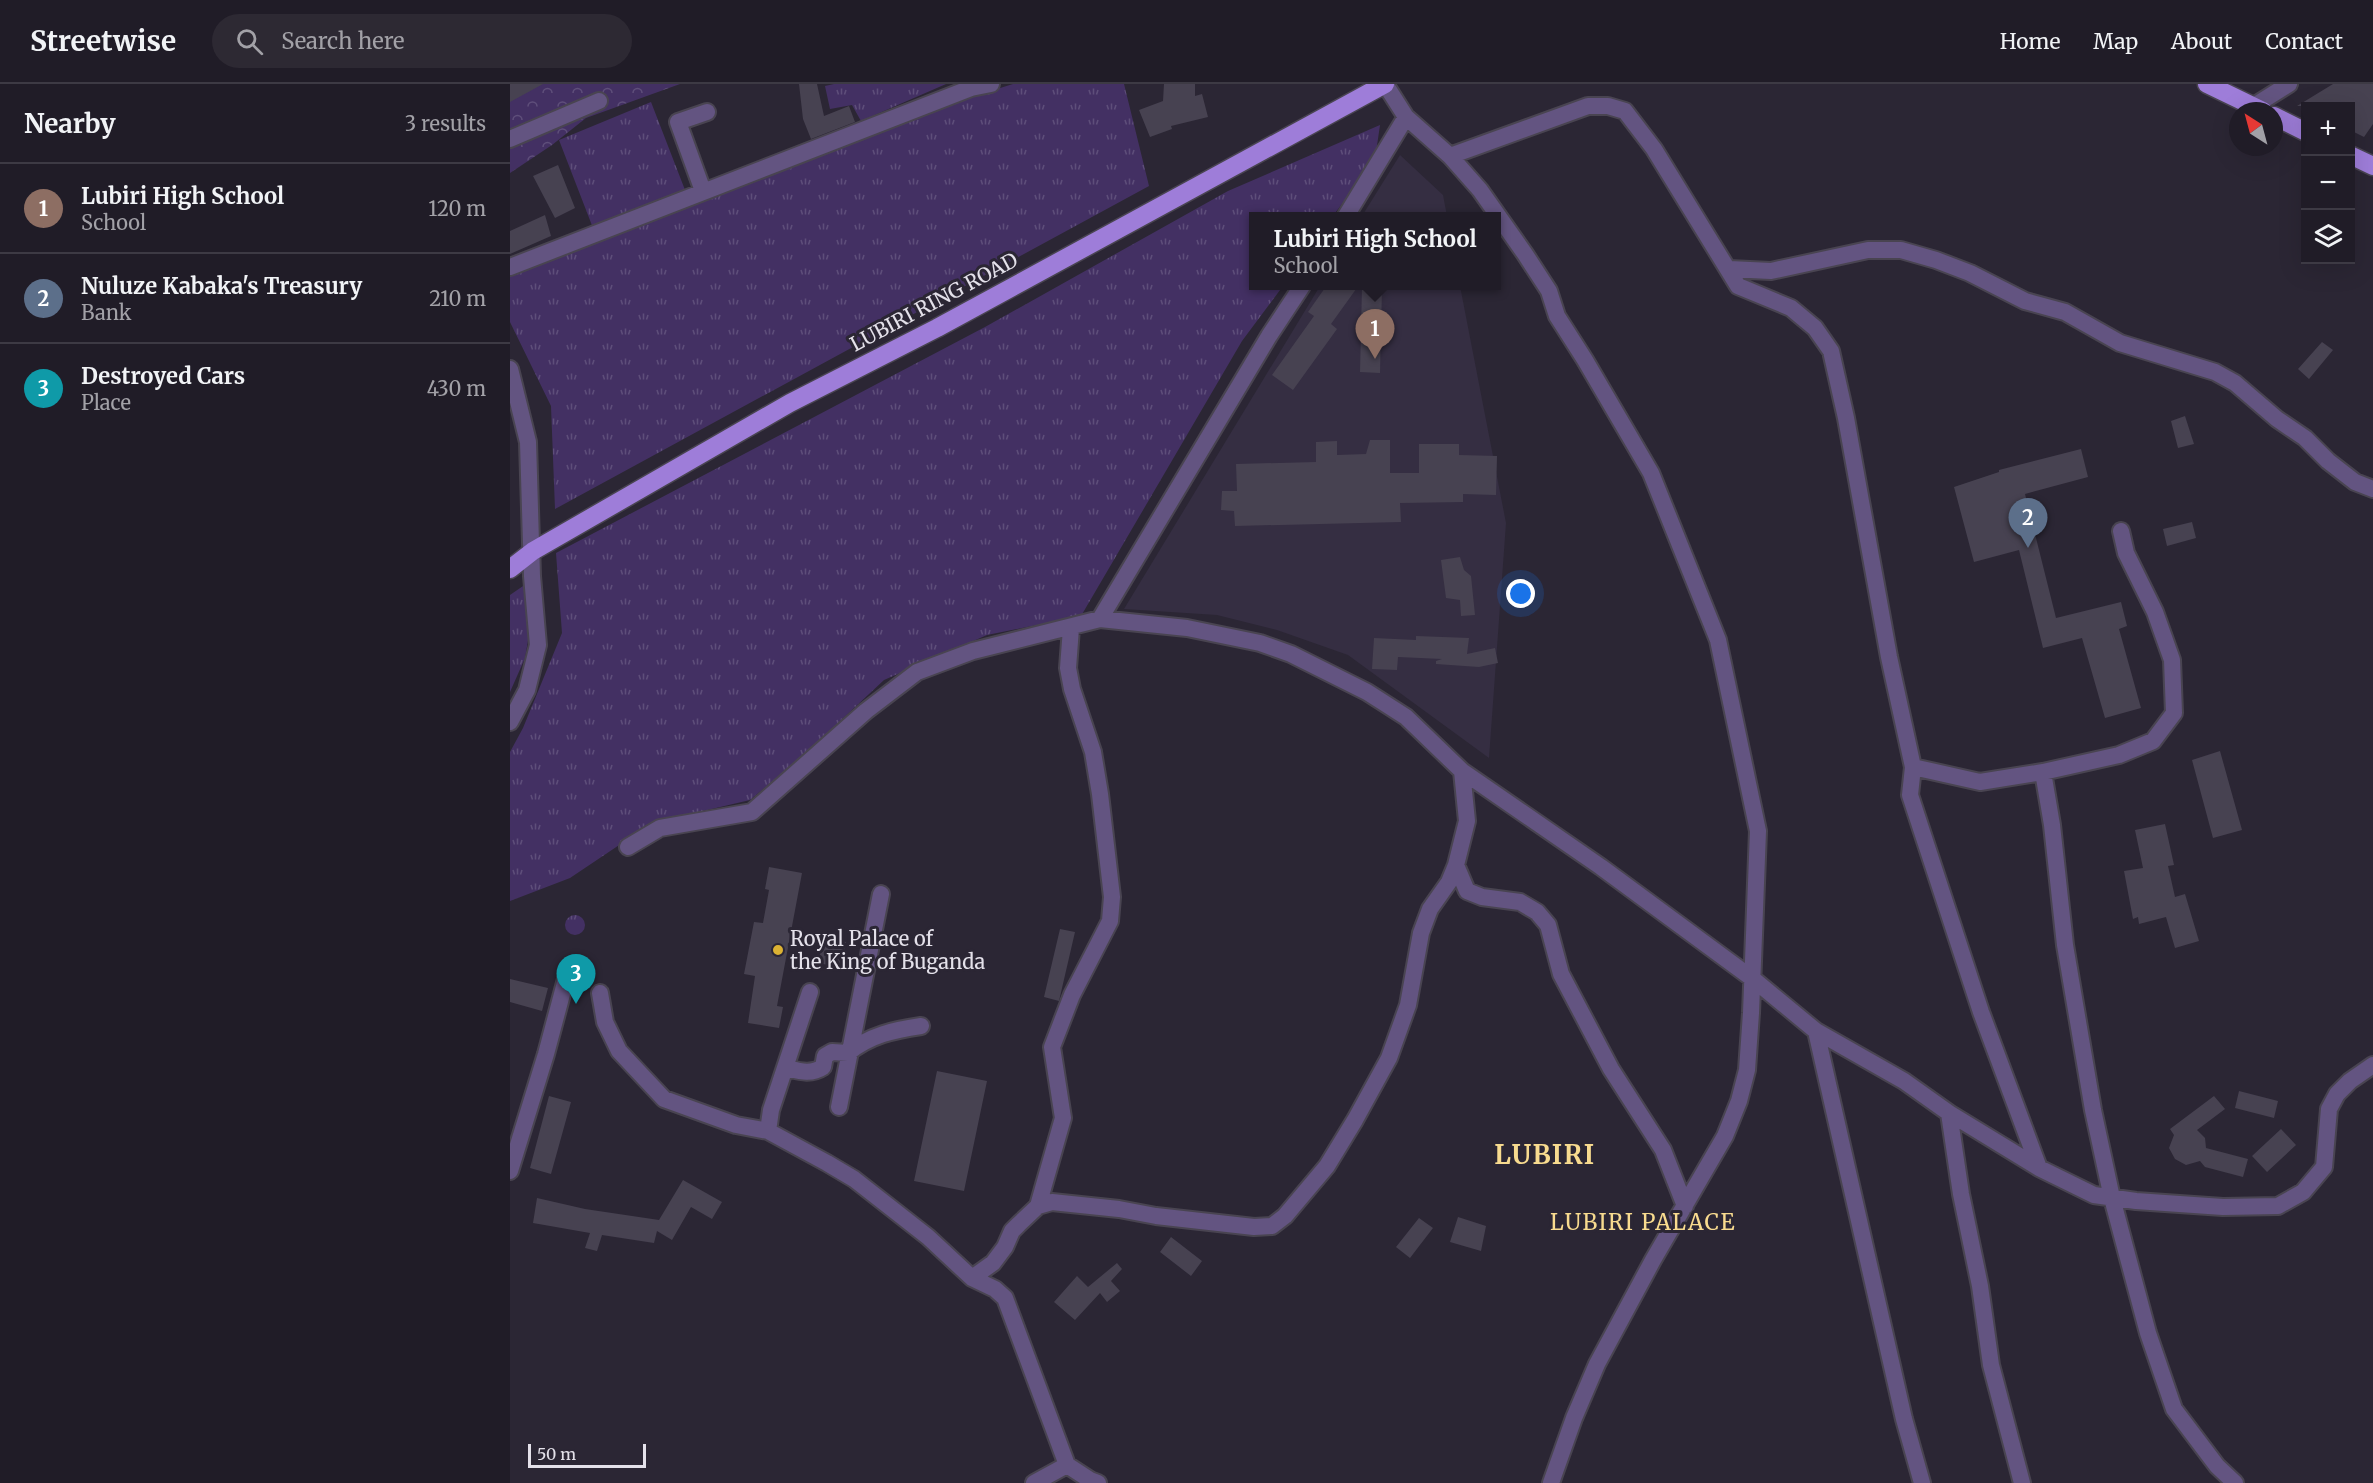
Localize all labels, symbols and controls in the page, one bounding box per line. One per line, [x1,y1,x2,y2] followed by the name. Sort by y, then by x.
[212,14,632,68] search box
[30,23,176,59] text: Streetwise
[233,25,266,58] icon: search
[281,27,405,55] text: Search here
[2000,28,2060,55] text: Home
[2093,28,2138,55] text: Map
[2171,28,2232,55] text: About
[2265,28,2343,55] text: Contact
[2229,102,2283,156] north arrow
[2301,102,2355,264] map controls
[2301,102,2355,156] button: +
[24,107,116,140] text: Nearby
[405,111,486,136] text: 3 results
[2301,156,2355,210] button: −
[81,182,284,210] text: Lubiri High School
[39,196,48,221] text: 1
[428,196,486,221] text: 120 m
[81,210,146,235] text: School
[2301,210,2355,264] button: layers
[1249,212,1501,290] popup
[1273,225,1477,253] text: Lubiri High School
[846,247,1022,356] street label: LUBIRI RING ROAD
[1273,253,1338,278] text: School
[81,272,362,300] text: Nuluze Kabaka's Treasury
[38,286,49,311] text: 2
[429,286,486,311] text: 210 m
[81,300,132,325] text: Bank
[1356,310,1394,359] pin: 1
[81,362,245,390] text: Destroyed Cars
[38,376,49,401] text: 3
[427,376,486,401] text: 430 m
[81,390,131,415] text: Place
[2008,498,2048,548] pin: 2
[1506,579,1535,608] your location
[790,926,986,974] place label: Royal Palace of the King of Buganda
[771,943,785,957] marker: Royal Palace of the King of Buganda
[556,954,596,1004] pin: 3
[1494,1138,1596,1171] district label: LUBIRI
[1550,1208,1736,1236] district label: LUBIRI PALACE
[528,1441,646,1468] scale bar
[537,1444,576,1464] text: 50 m

